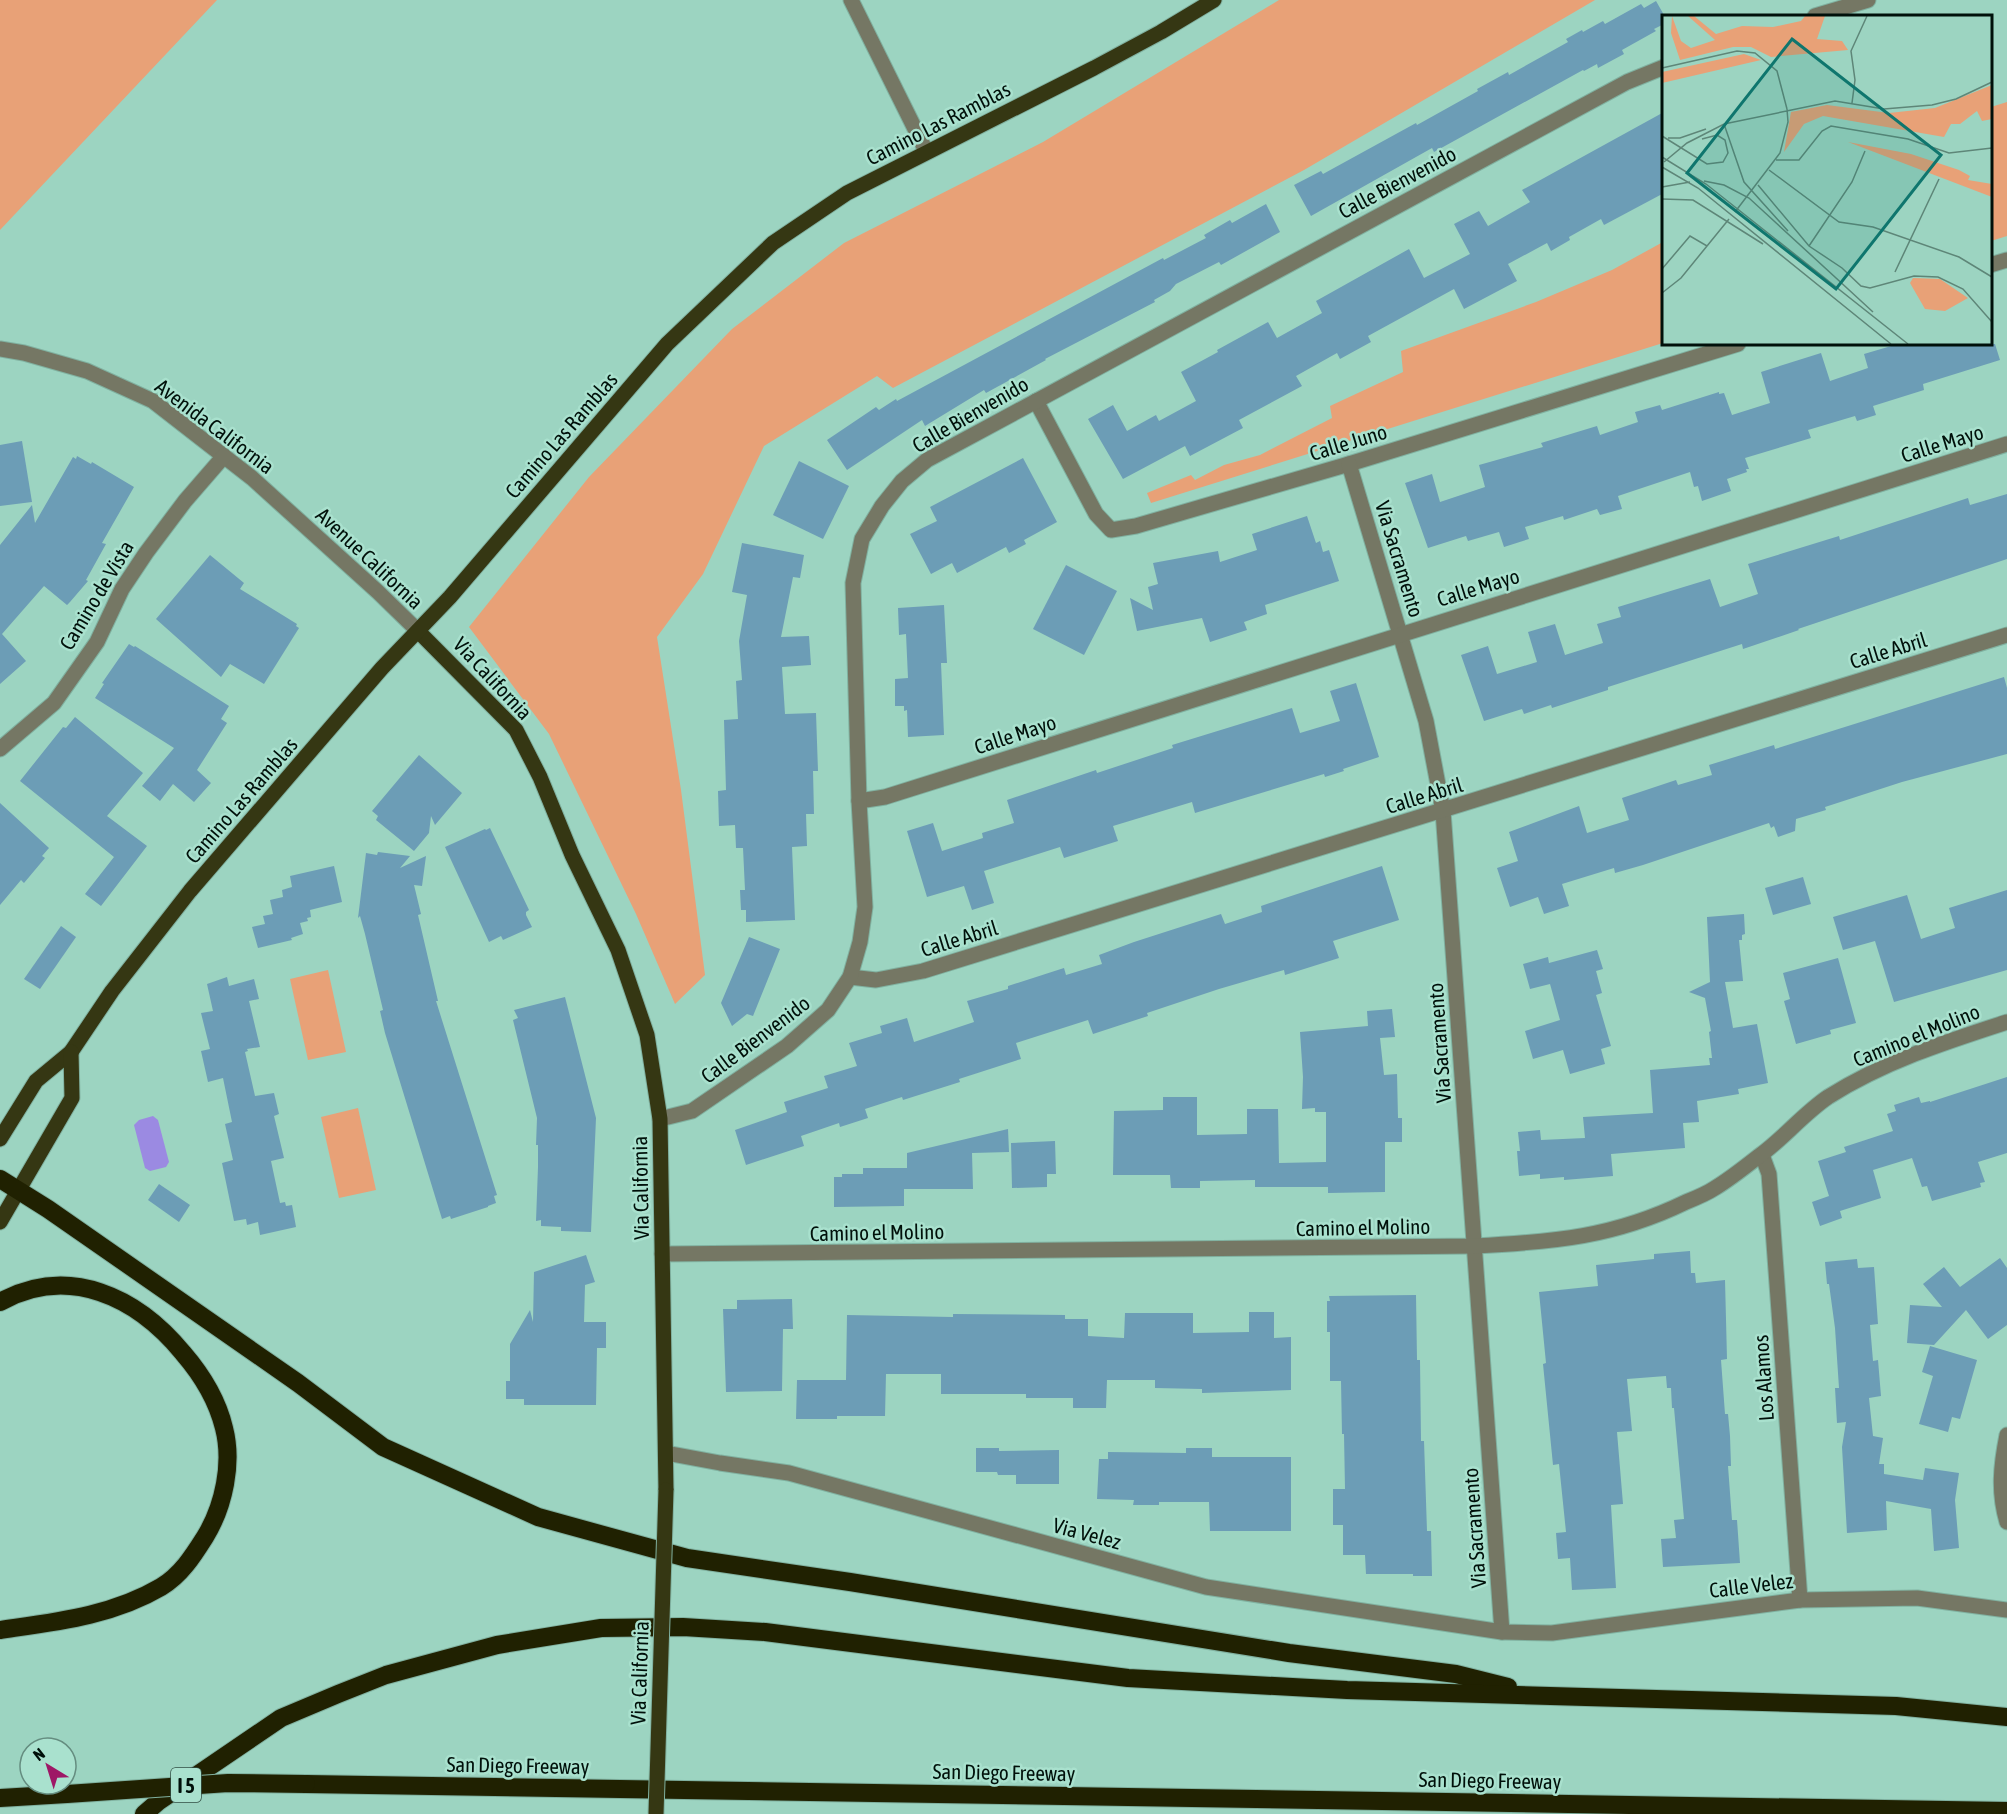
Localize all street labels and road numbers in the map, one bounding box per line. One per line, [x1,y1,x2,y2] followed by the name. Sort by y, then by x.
[862,76,1014,170] street label: Camino Las Ramblas
[1334,141,1460,223] street label: Calle Bienvenido
[500,367,622,503] street label: Camino Las Ramblas
[908,371,1032,457] street label: Calle Bienvenido
[151,374,279,478] street label: Avenida California
[1306,419,1390,465] street label: Calle Juno
[1898,419,1986,467] street label: Calle Mayo
[1371,498,1429,620] street label: Via Sacramento
[312,502,428,614] street label: Avenue California
[54,536,138,654] street label: Camino de Vista
[1434,563,1522,611] street label: Calle Mayo
[1847,627,1930,673] street label: Calle Abril
[449,632,537,724] street label: Via California
[971,709,1059,759] street label: Calle Mayo
[180,732,302,868] street label: Camino Las Ramblas
[1383,772,1466,818] street label: Calle Abril
[918,915,1001,961] street label: Calle Abril
[1423,982,1455,1104] street label: Via Sacramento
[696,990,814,1088] street label: Calle Bienvenido
[1849,999,1983,1071] street label: Camino el Molino
[627,1136,653,1240] street label: Via California
[1296,1214,1430,1240] street label: Camino el Molino
[810,1219,944,1245] street label: Camino el Molino
[1748,1334,1778,1422] street label: Los Alamos
[1458,1467,1490,1589] street label: Via Sacramento
[1050,1512,1124,1554] street label: Via Velez
[1708,1568,1795,1602] street label: Calle Velez
[625,1621,653,1725] street label: Via California
[446,1752,590,1778] street label: San Diego Freeway
[932,1759,1076,1785] street label: San Diego Freeway
[1418,1767,1562,1793] street label: San Diego Freeway
[171,1768,201,1802] road number: I 5

